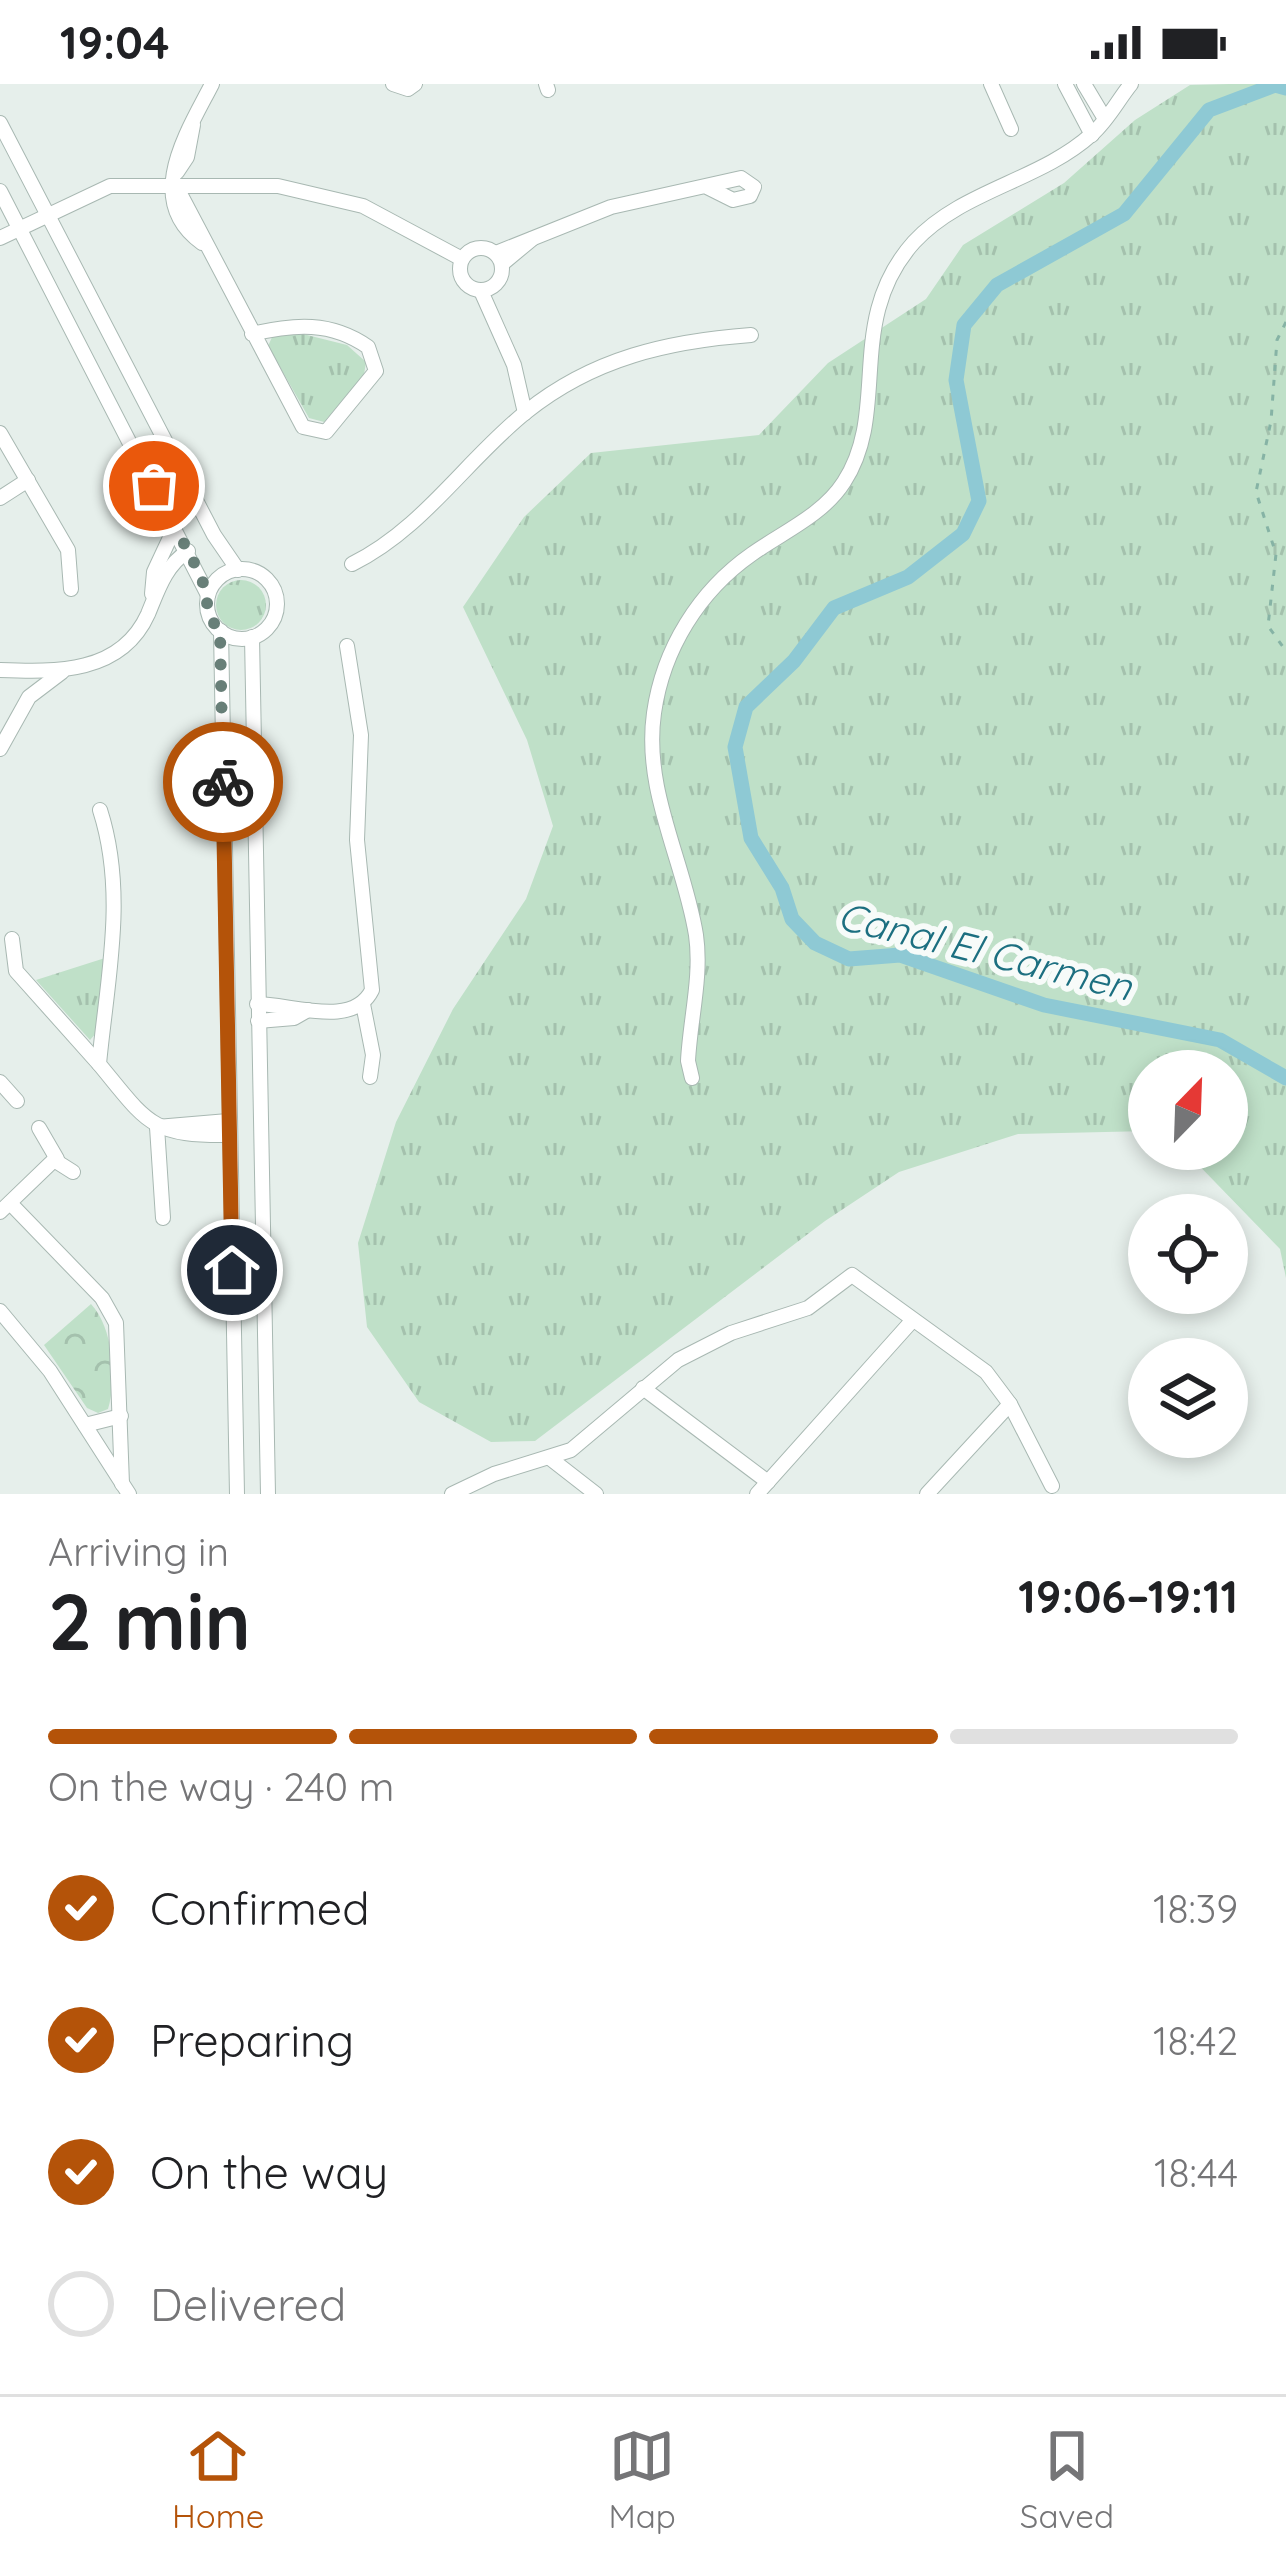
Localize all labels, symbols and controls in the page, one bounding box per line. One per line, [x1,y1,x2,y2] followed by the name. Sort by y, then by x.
[60,14,169,70] text: 19:04
[103,435,205,537] pin
[121,453,187,519] icon: bag
[163,722,283,842] courier
[190,749,256,815] icon: bike
[833,890,1138,1011] water label: Canal El Carmen
[1128,1050,1248,1170] north arrow
[1128,1050,1248,1458] map controls
[1128,1194,1248,1314] button: locate
[181,1219,283,1321] pin
[199,1237,265,1303] icon: home
[1128,1338,1248,1458] button: layers
[48,1527,229,1576] text: Arriving in
[1018,1568,1238,1624] text: 19:06–19:11
[48,1572,251,1670] text: 2 min
[48,1762,394,1811] text: On the way · 240 m
[48,1875,114,1941] icon: check
[150,1880,369,1936] text: Confirmed
[1153,1884,1238,1933] text: 18:39
[48,2007,114,2073] icon: check
[150,2012,354,2068] text: Preparing
[1153,2016,1238,2065] text: 18:42
[48,2139,114,2205] icon: check
[150,2144,388,2200] text: On the way
[1154,2148,1238,2197] text: 18:44
[150,2276,346,2332] text: Delivered
[172,2423,264,2536] tab: Home
[609,2423,676,2536] tab: Map
[1020,2423,1114,2536] tab: Saved

